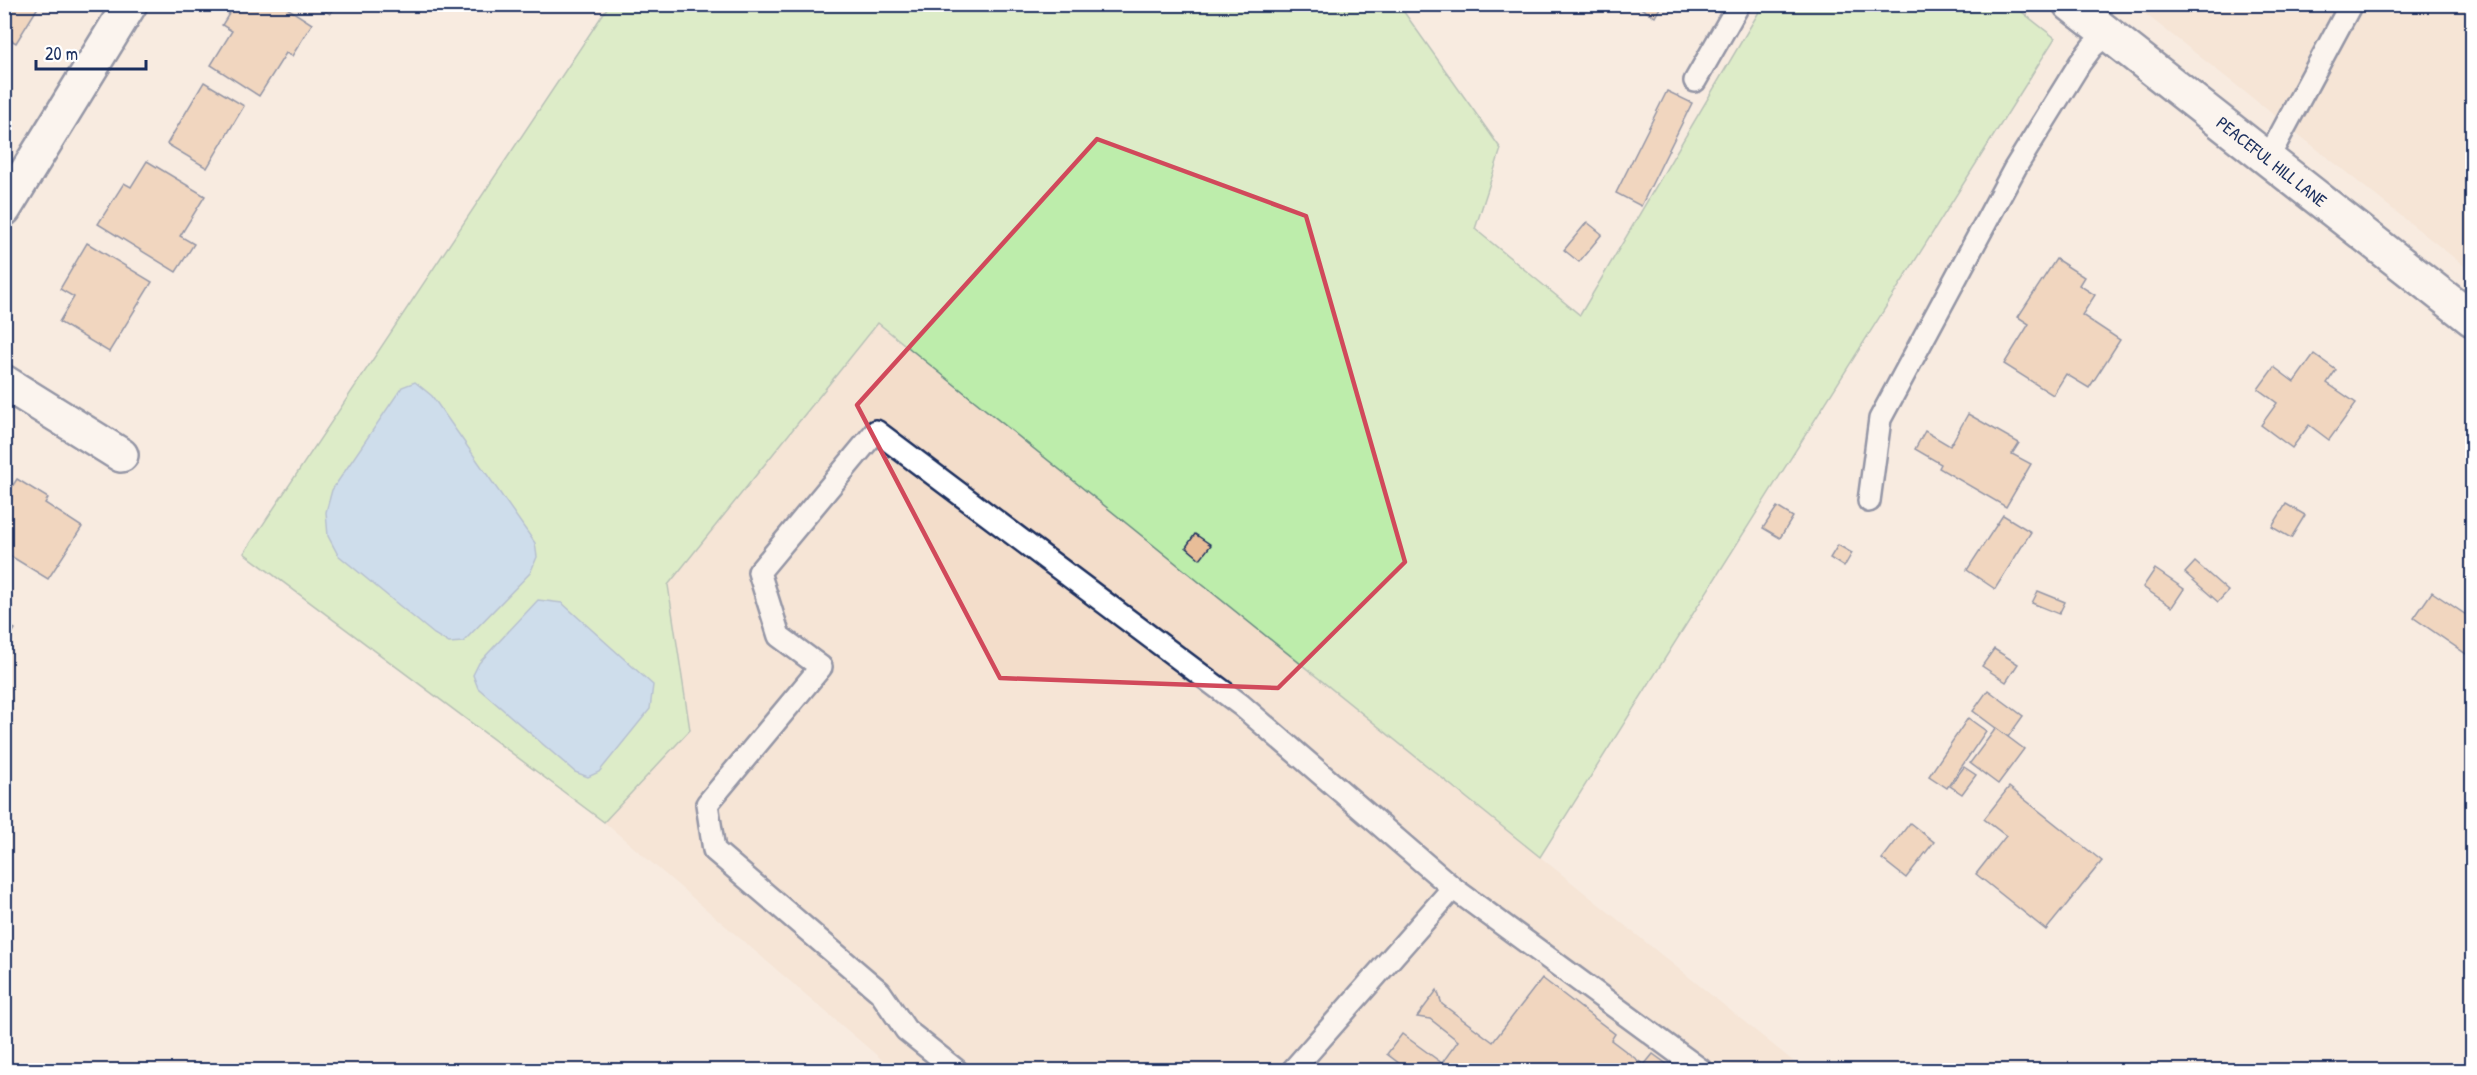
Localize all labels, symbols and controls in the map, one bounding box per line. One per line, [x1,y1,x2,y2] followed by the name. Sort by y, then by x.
[36,33,146,71] scale bar
[45,41,78,66] text: 20 m
[2211,110,2332,213] street label: PEACEFUL HILL LANE

